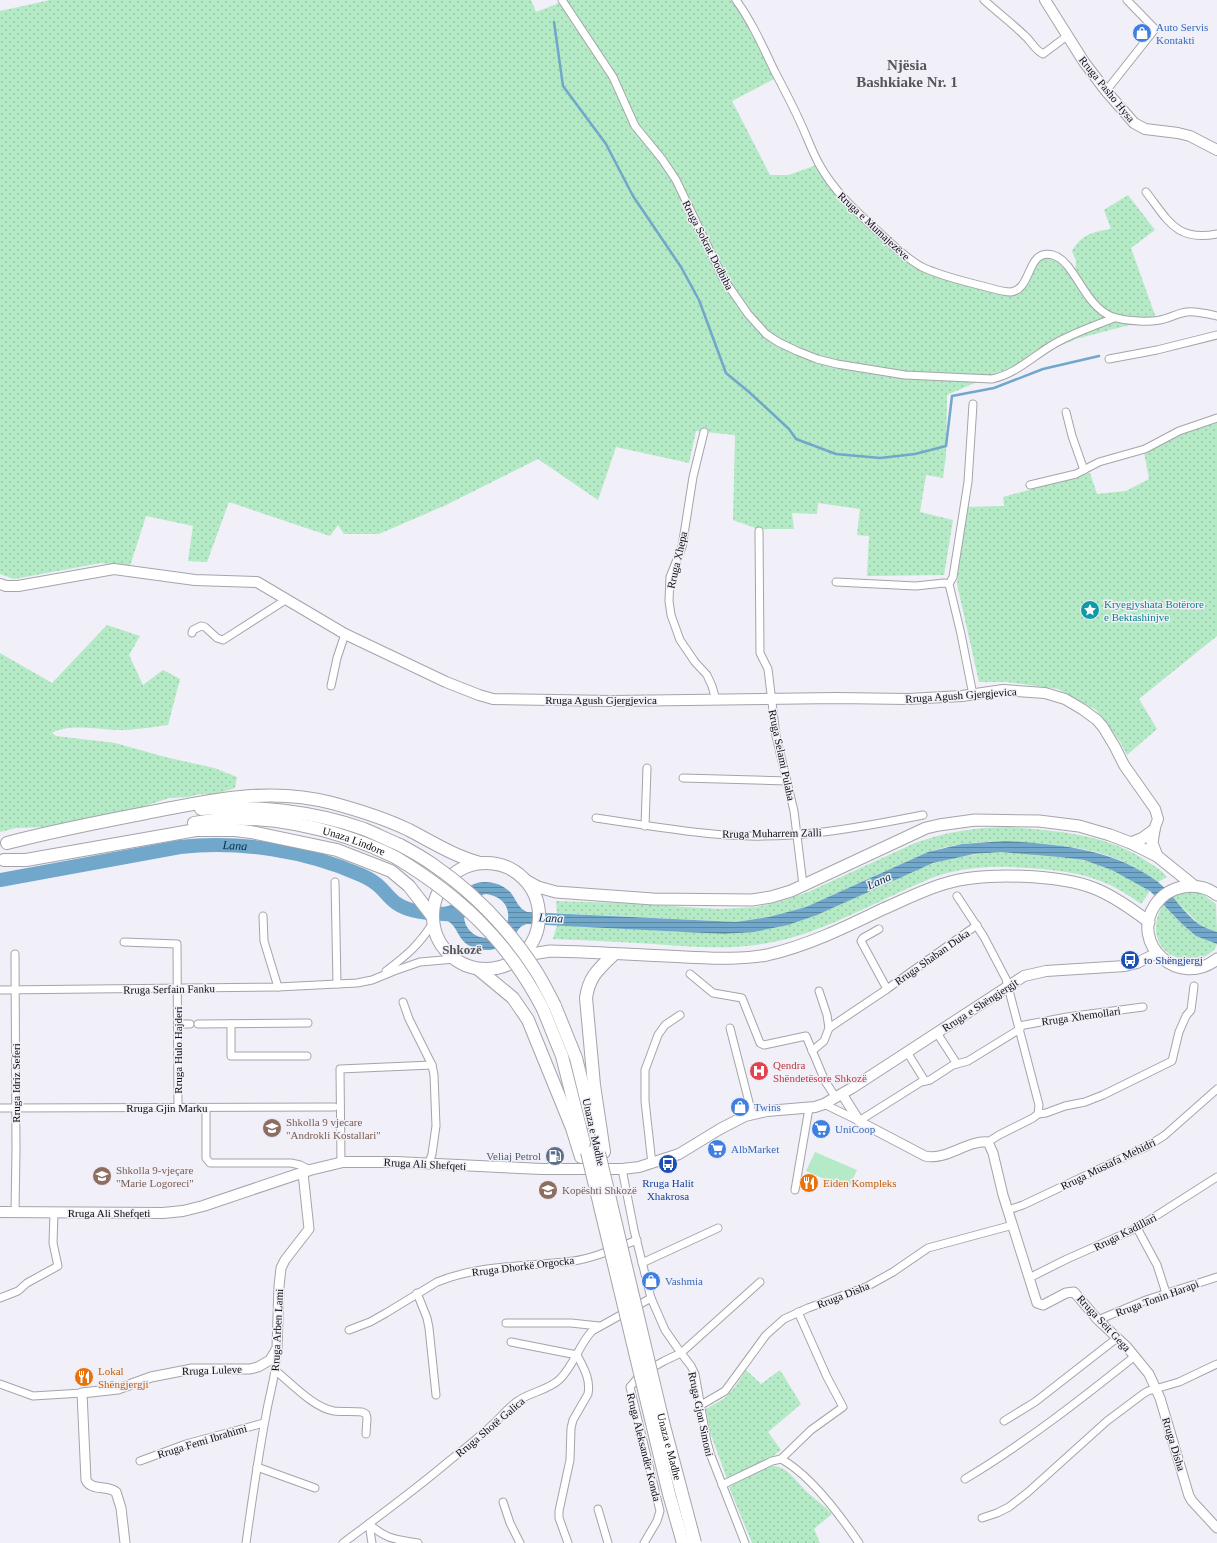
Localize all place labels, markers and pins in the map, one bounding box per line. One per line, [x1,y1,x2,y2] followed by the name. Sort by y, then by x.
[1156,21,1208,46] place label: Auto Servis Kontakti
[1131,22,1153,44] shop icon: Auto Servis Kontakti
[1104,598,1204,623] place label: Kryegjyshata Botërore e Bektashinjve
[1079,599,1101,621] place icon: Kryegjyshata Botërore e Bektashinjve
[1119,949,1141,971] bus stop icon: to Shëngjergj
[1144,954,1203,966] place label: to Shëngjergj
[773,1059,867,1084] place label: Qendra Shëndetësore Shkozë
[748,1060,770,1082] hospital icon: Qendra Shëndetësore Shkozë
[729,1096,751,1118] shop icon: Twins
[754,1101,781,1113] place label: Twins
[286,1116,381,1141] place label: Shkolla 9 vjecare "Androkli Kostallari"
[261,1117,283,1139] school or university icon: Shkolla 9 vjecare "Androkli Kostallari"
[810,1118,832,1140] supermarket icon: UniCoop
[835,1123,876,1135] place label: UniCoop
[706,1138,728,1160] supermarket icon: AlbMarket
[731,1143,779,1155] place label: AlbMarket
[544,1145,566,1167] fuel station icon: Veliaj Petrol
[486,1150,541,1162] place label: Veliaj Petrol
[657,1153,679,1175] bus stop icon: Rruga Halit Xhakrosa
[116,1164,194,1189] place label: Shkolla 9-vjeçare "Marie Logoreci"
[91,1165,113,1187] school or university icon: Shkolla 9-vjeçare "Marie Logoreci"
[798,1172,820,1194] restaurant icon: Eiden Kompleks
[642,1177,694,1202] place label: Rruga Halit Xhakrosa
[823,1177,897,1189] place label: Eiden Kompleks
[537,1179,559,1201] school or university icon: Kopështi Shkozë
[562,1184,637,1196] place label: Kopështi Shkozë
[640,1270,662,1292] shop icon: Vashmia
[665,1275,703,1287] place label: Vashmia
[98,1365,149,1390] place label: Lokal Shëngjergji
[73,1366,95,1388] restaurant icon: Lokal Shëngjergji

